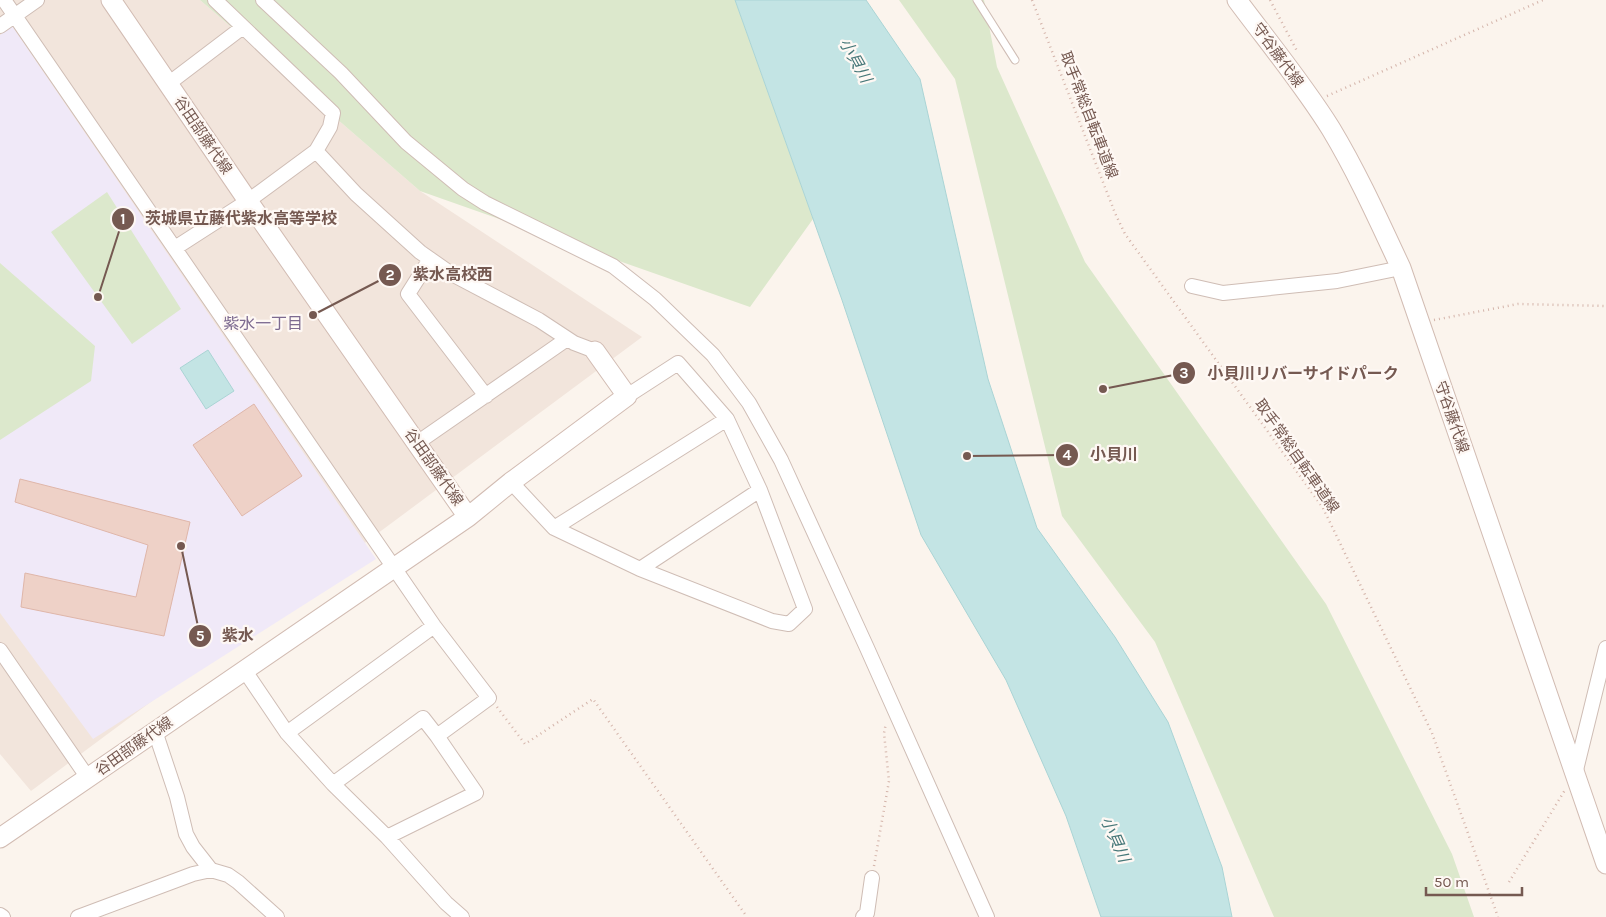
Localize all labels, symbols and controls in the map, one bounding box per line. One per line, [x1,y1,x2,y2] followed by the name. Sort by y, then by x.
[1249,19,1307,91] street label: 守谷藤代線
[836,35,876,88] water label: 小貝川
[1056,49,1122,181] street label: 取手常総自転車道線
[170,93,236,177] street label: 谷田部藤代線
[110,203,347,234] callout: 茨城県立藤代紫水高等学校
[145,209,337,228] text: 茨城県立藤代紫水高等学校
[120,210,126,228] text: 1
[378,259,503,290] callout: 紫水高校西
[413,265,493,284] text: 紫水高校西
[385,266,395,284] text: 2
[223,314,303,333] district label: 紫水一丁目
[1172,358,1409,389] callout: 小貝川リバーサイドパーク
[1179,364,1189,382] text: 3
[1207,364,1399,383] text: 小貝川リバーサイドパーク
[1431,379,1473,455] street label: 守谷藤代線
[1251,396,1343,516] street label: 取手常総自転車道線
[401,425,467,509] street label: 谷田部藤代線
[1055,439,1148,470] callout: 小貝川
[1090,445,1138,464] text: 小貝川
[1063,446,1072,464] text: 4
[187,620,264,651] callout: 紫水
[222,626,254,645] text: 紫水
[196,627,205,645] text: 5
[92,713,176,779] street label: 谷田部藤代線
[1097,813,1135,867] water label: 小貝川
[1426,864,1522,896] scale bar
[1434,873,1469,891] text: 50 m

